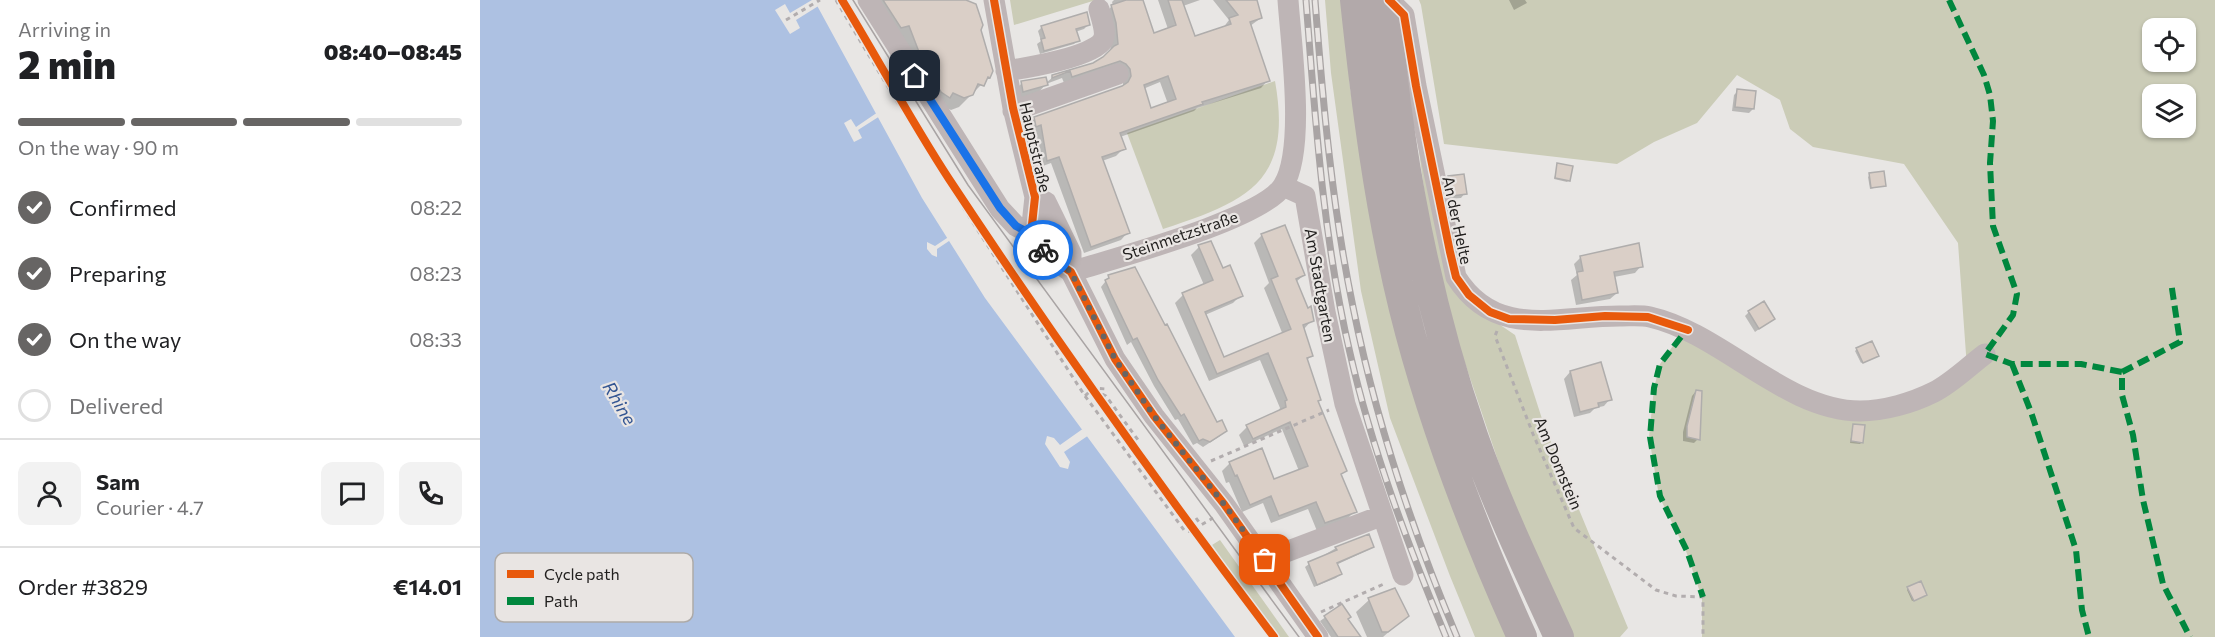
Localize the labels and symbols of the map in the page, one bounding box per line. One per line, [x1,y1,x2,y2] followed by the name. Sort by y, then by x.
[889,50,940,101] pin
[1016,100,1056,194] street label: Hauptstraße
[1439,174,1477,266] street label: An der Helte
[1120,206,1240,264] street label: Steinmetzstraße
[1013,220,1073,280] courier
[1302,227,1340,343] street label: Am Stadtgarten
[599,377,642,429] water label: Rhine
[1531,414,1587,512] street label: Am Domstein
[1239,534,1290,585] pin
[495,553,693,622] legend
[544,564,620,583] text: Cycle path
[544,591,578,610] text: Path

